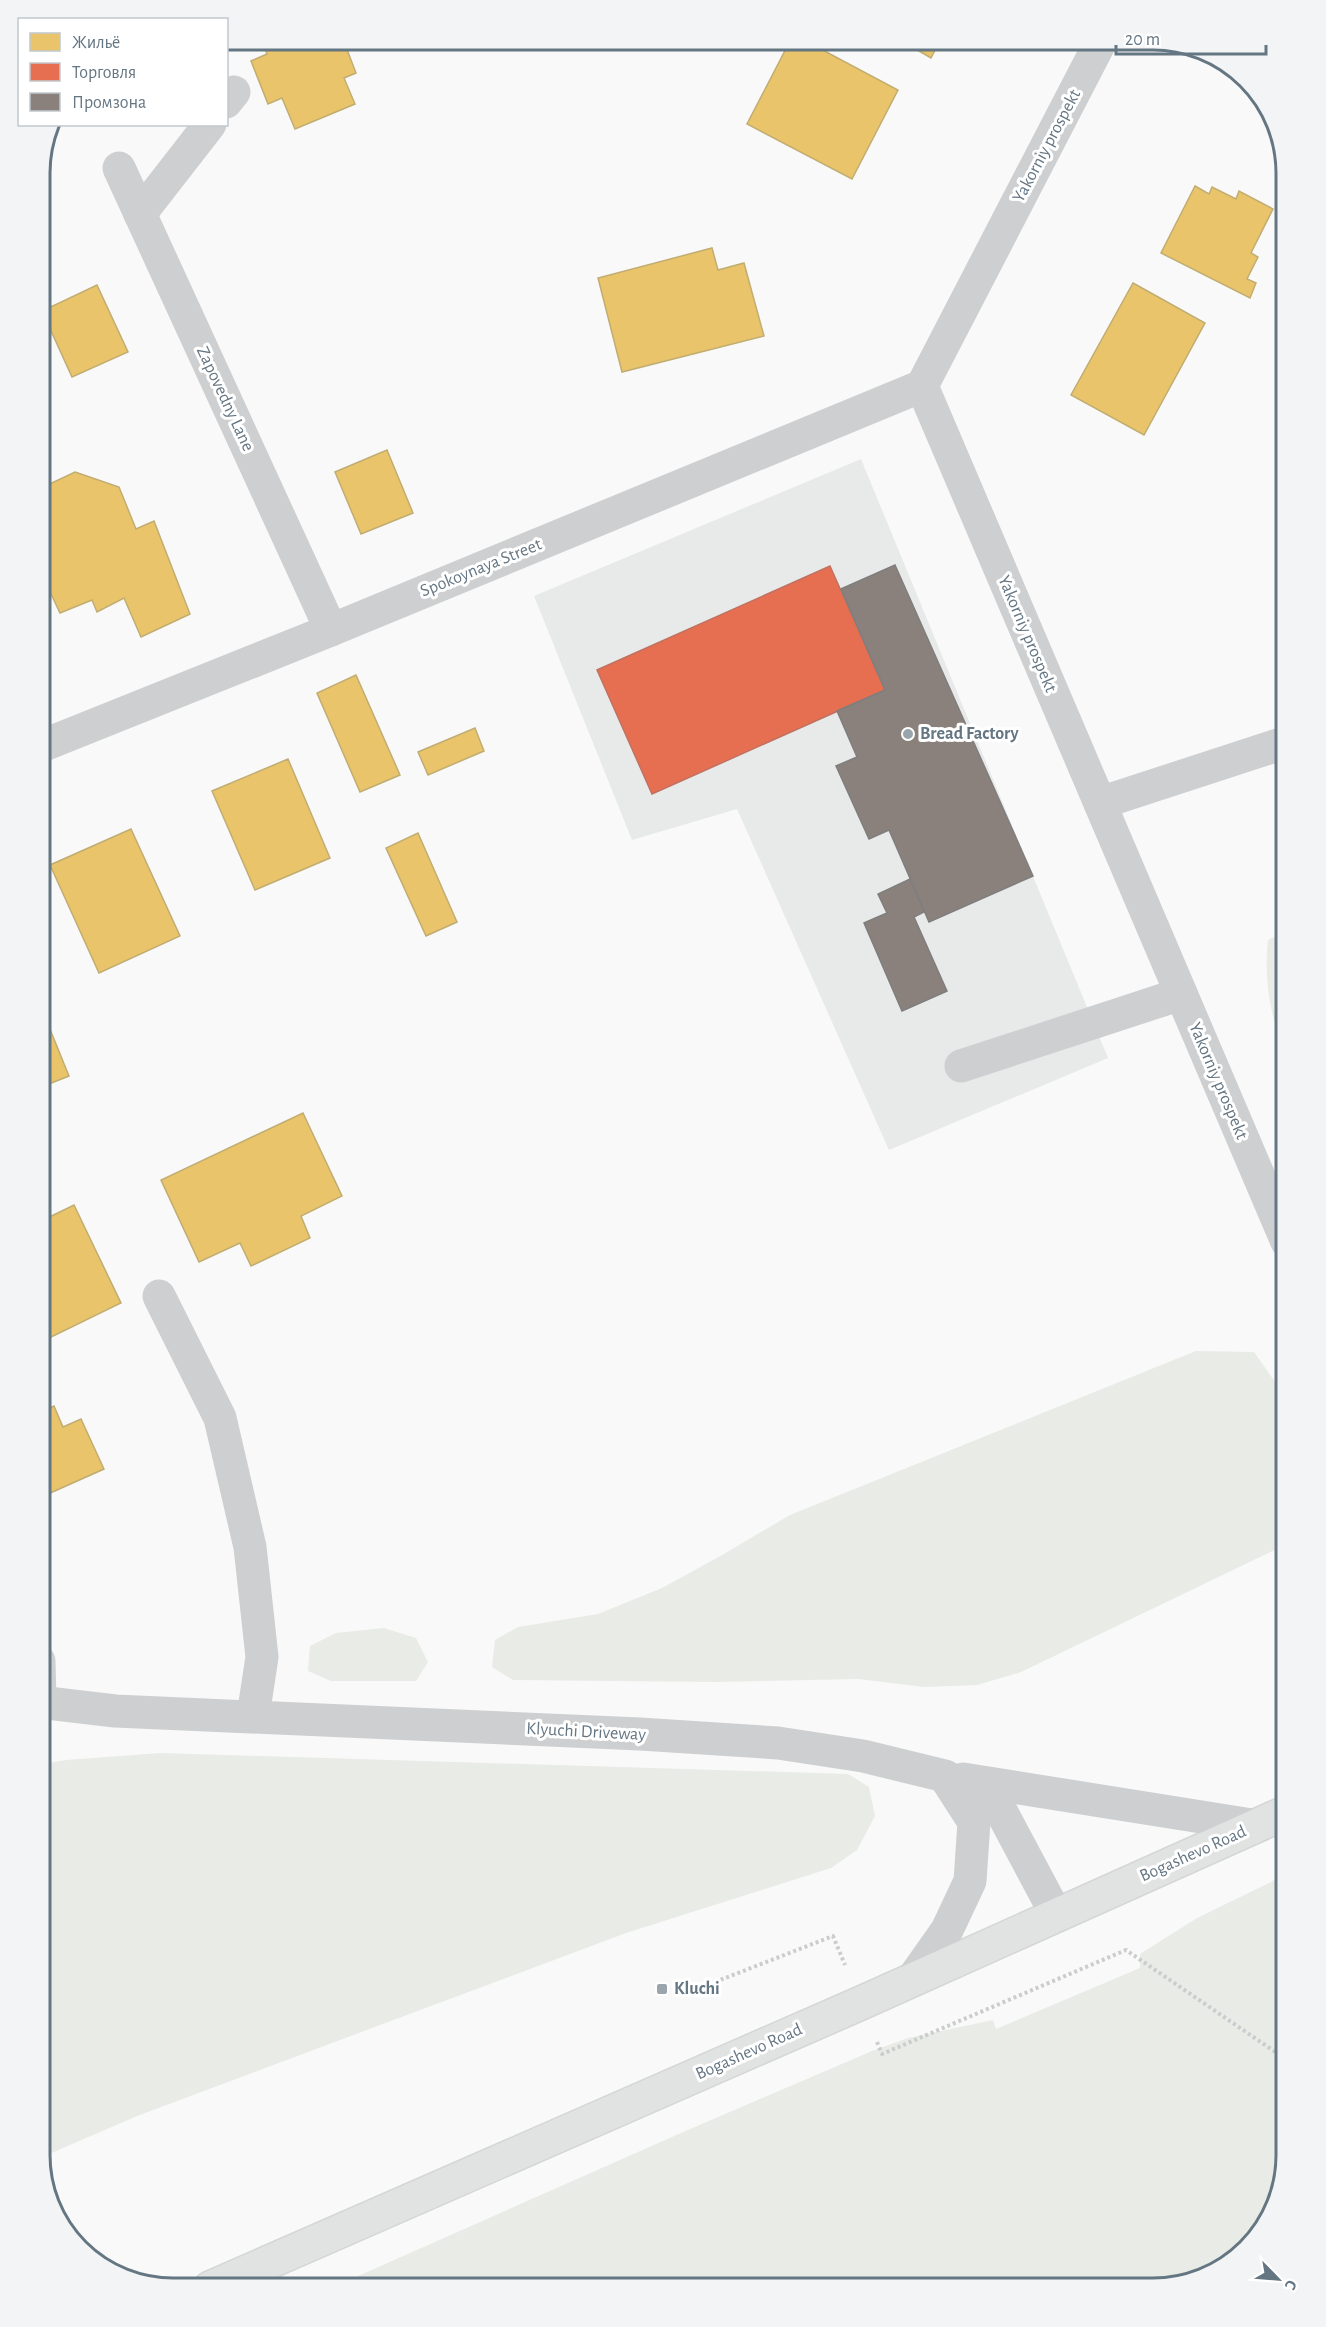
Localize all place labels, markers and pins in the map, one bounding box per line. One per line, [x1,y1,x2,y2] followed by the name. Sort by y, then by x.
[920,725,1019,743] place label: Bread Factory
[901,727,915,741] marker: Bread Factory
[674,1980,720,1998] place label: Kluchi
[655,1982,669,1996] marker: Kluchi

